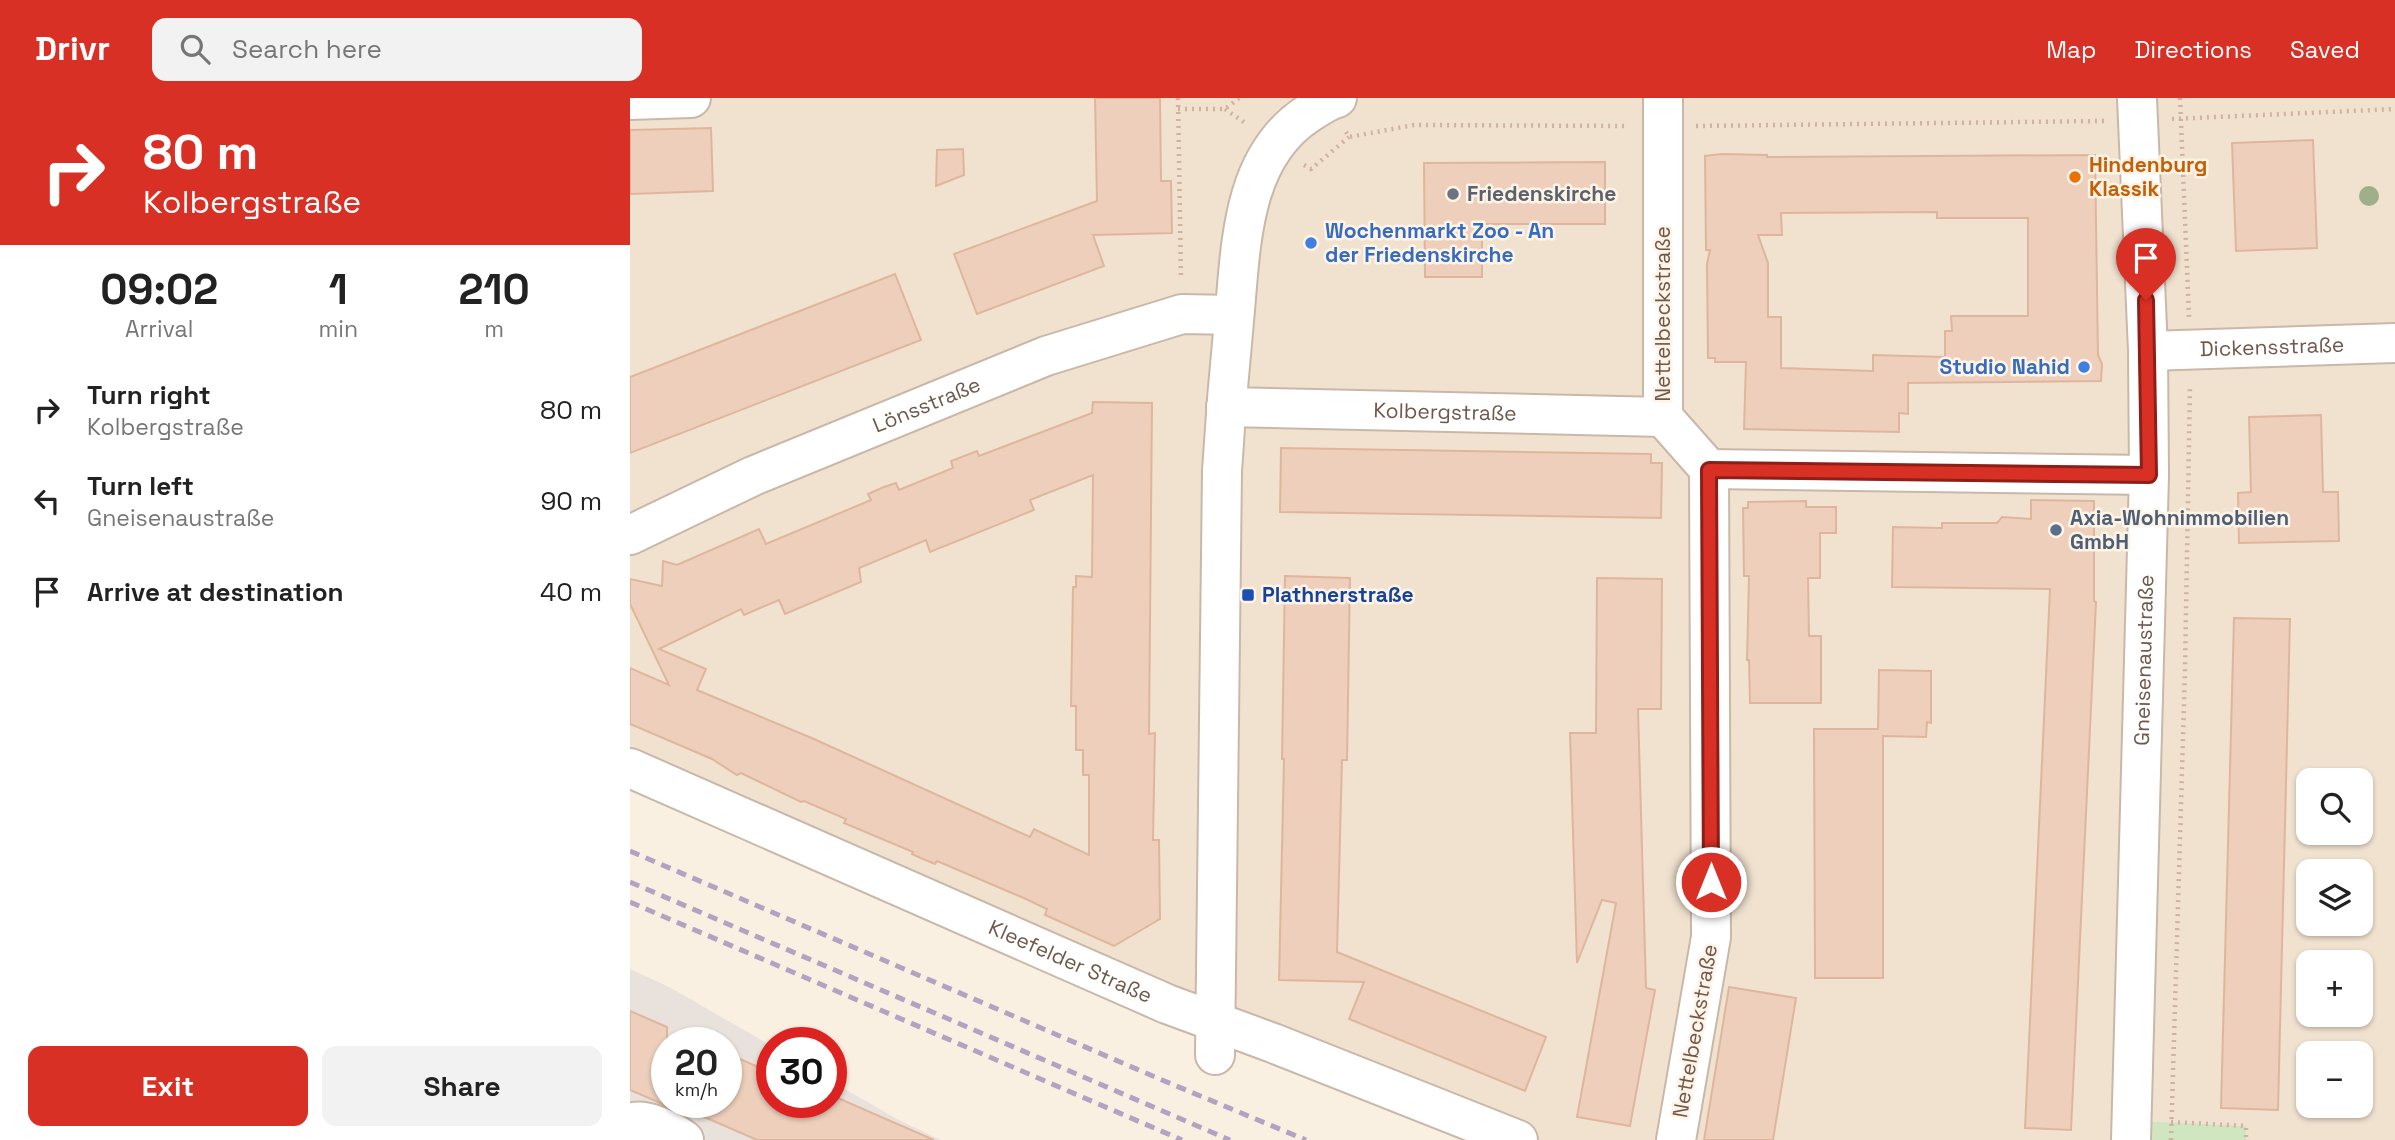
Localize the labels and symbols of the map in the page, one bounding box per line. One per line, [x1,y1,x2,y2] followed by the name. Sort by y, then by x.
[2089,151,2207,202] place label: Hindenburg Klassik
[2067,169,2083,185] marker: Hindenburg Klassik
[1467,180,1616,207] place label: Friedenskirche
[1445,186,1461,202] marker: Friedenskirche
[1325,217,1554,268] place label: Wochenmarkt Zoo - An der Friedenskirche
[1649,226,1676,402] street label: Nettelbeckstraße
[2116,228,2176,300] pin
[1303,235,1319,251] marker: Wochenmarkt Zoo - An der Friedenskirche
[2199,331,2345,362] street label: Dickensstraße
[1939,353,2070,380] place label: Studio Nahid
[2076,359,2092,375] marker: Studio Nahid
[868,370,984,439] street label: Lönsstraße
[1373,396,1517,427] street label: Kolbergstraße
[2070,504,2289,555] place label: Axia-Wohnimmobilien GmbH
[2048,522,2064,538] marker: Axia-Wohnimmobilien GmbH
[2128,574,2159,746] street label: Gneisenaustraße
[1262,581,1414,608] place label: Plathnerstraße
[1240,587,1256,603] marker: Plathnerstraße
[1674,845,1748,919] position arrow
[985,913,1157,1009] street label: Kleefelder Straße
[1666,942,1723,1120] street label: Nettelbeckstraße
[756,1027,847,1118] speed limit sign: 30

